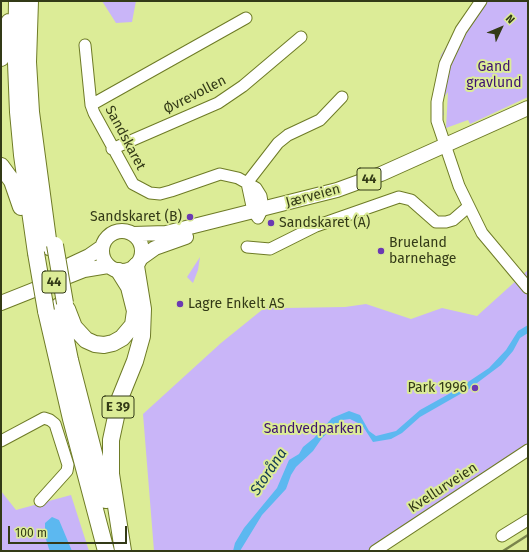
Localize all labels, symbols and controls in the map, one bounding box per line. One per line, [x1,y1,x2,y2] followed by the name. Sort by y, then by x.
[481,8,521,48] north arrow
[503,12,517,26] text: N
[466,59,522,92] park label: Gand gravlund
[161,72,229,118] street label: Øvrevollen
[101,103,149,173] street label: Sandskaret
[357,168,381,190] road number: 44
[284,181,342,211] street label: Jærveien
[90,209,182,225] place label: Sandskaret (B)
[185,212,195,222] marker: Sandskaret (B)
[279,215,370,231] place label: Sandskaret (A)
[266,218,276,228] marker: Sandskaret (A)
[389,235,456,268] place label: Brueland barnehage
[376,246,386,256] marker: Brueland barnehage
[42,271,66,293] road number: 44
[188,296,285,312] place label: Lagre Enkelt AS
[175,299,185,309] marker: Lagre Enkelt AS
[408,380,467,396] place label: Park 1996
[470,383,480,393] marker: Park 1996
[102,396,134,418] road number: E 39
[264,421,362,437] park label: Sandvedparken
[247,445,291,499] water label: Storåna
[405,460,481,516] street label: Kvellurveien
[10,518,129,544] scale bar
[15,526,47,540] text: 100 m

